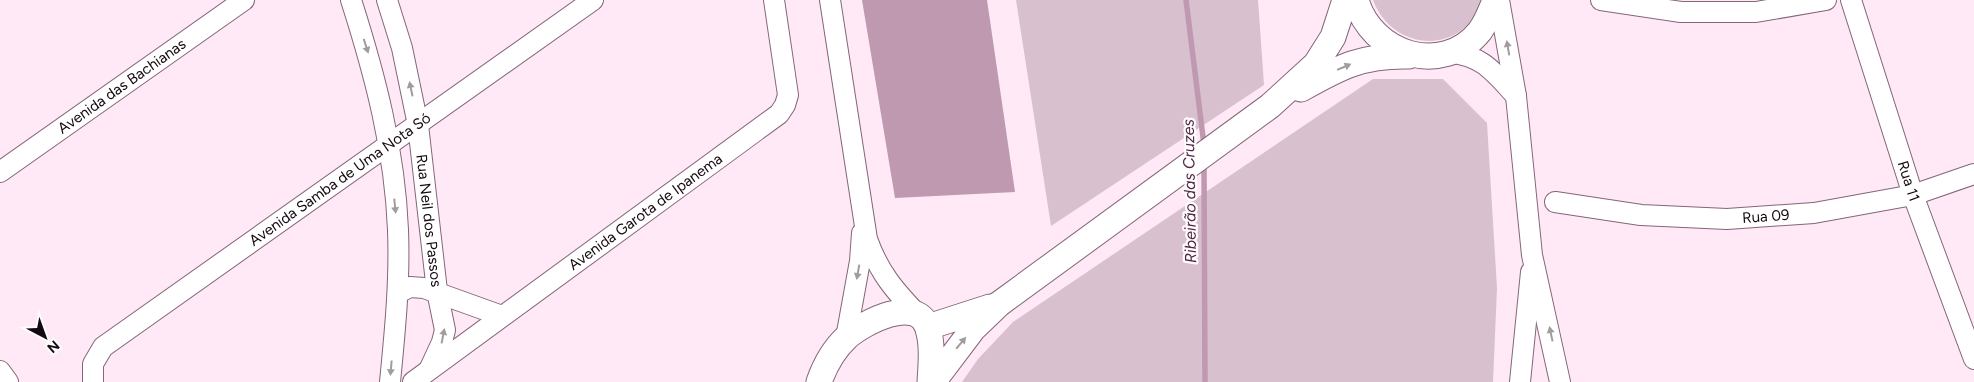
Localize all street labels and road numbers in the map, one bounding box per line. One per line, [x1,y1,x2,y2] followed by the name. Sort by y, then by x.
[54,35,189,137] street label: Avenida das Bachianas
[246,109,434,250] street label: Avenida Samba de Uma Nota Só
[565,150,726,274] street label: Avenida Garota de Ipanema
[412,153,445,288] street label: Rua Neil dos Passos
[1894,159,1924,204] street label: Rua 11
[1742,206,1790,227] street label: Rua 09

